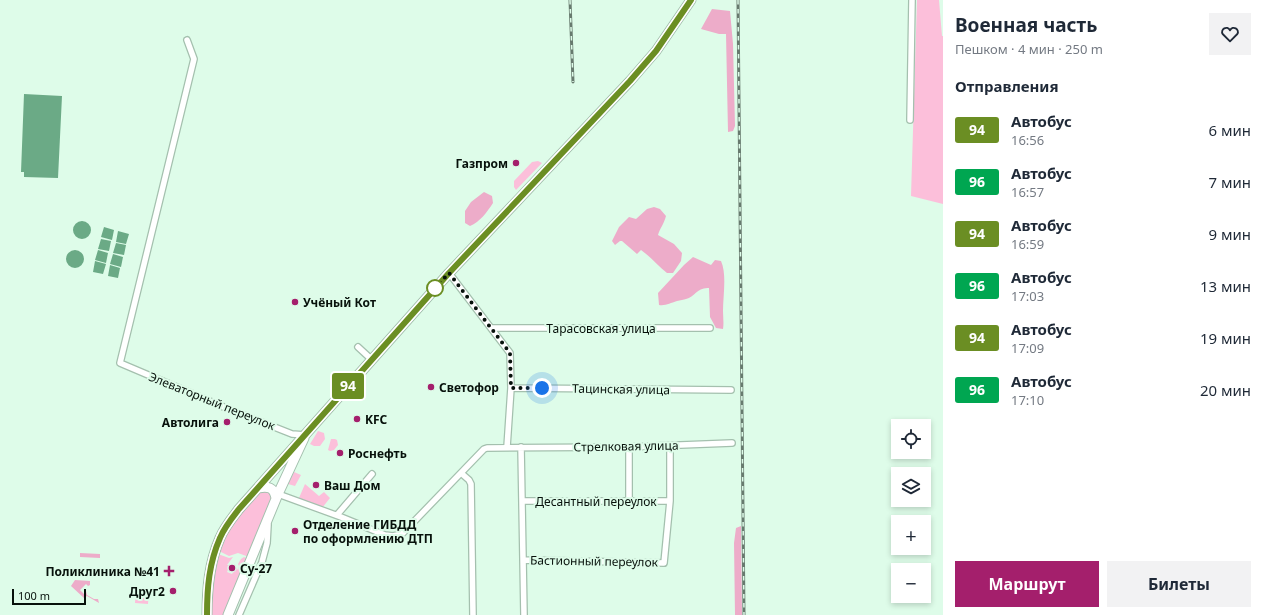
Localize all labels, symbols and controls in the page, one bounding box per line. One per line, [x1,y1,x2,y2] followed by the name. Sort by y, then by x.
[955,12,1097,38] text: Военная часть
[1209,13,1251,55] button: heart
[955,40,1103,58] text: Пешком · 4 мин · 250 m
[955,76,1059,96] text: Отправления
[1011,111,1072,131] text: Автобус
[969,120,985,139] text: 94
[1208,120,1251,140] text: 6 мин
[1011,131,1044,149] text: 16:56
[455,155,508,172] place label: Газпром
[511,158,521,168] marker: Газпром
[1011,163,1072,183] text: Автобус
[969,172,985,191] text: 96
[1208,172,1251,192] text: 7 мин
[1011,183,1044,201] text: 16:57
[1011,215,1072,235] text: Автобус
[969,224,985,243] text: 94
[1208,224,1251,244] text: 9 мин
[1011,235,1044,253] text: 16:59
[1011,267,1072,287] text: Автобус
[969,276,985,295] text: 96
[1200,276,1251,296] text: 13 мин
[426,279,444,297] unlabelled marker
[1011,287,1044,305] text: 17:03
[303,294,376,311] place label: Учёный Кот
[290,297,300,307] marker: Учёный Кот
[1011,319,1072,339] text: Автобус
[546,320,656,337] street label: Тарасовская улица
[969,328,985,347] text: 94
[1200,328,1251,348] text: 19 мин
[1011,339,1044,357] text: 17:09
[146,368,278,434] street label: Элеваторный переулок
[1011,371,1072,391] text: Автобус
[330,373,366,399] line badge: 94
[340,376,356,395] text: 94
[532,378,552,398] your location
[439,379,499,396] place label: Светофор
[572,380,670,398] street label: Тацинская улица
[969,380,985,399] text: 96
[1200,380,1251,400] text: 20 мин
[426,382,436,392] marker: Светофор
[1011,391,1044,409] text: 17:10
[365,411,388,428] place label: KFC
[162,414,219,431] place label: Автолига
[352,414,362,424] marker: KFC
[222,417,232,427] marker: Автолига
[891,419,931,603] map controls
[891,419,931,459] button: locate
[573,437,679,455] street label: Стрелковая улица
[348,445,407,462] place label: Роснефть
[335,448,345,458] marker: Роснефть
[891,467,931,507] button: layers
[324,477,380,494] place label: Ваш Дом
[311,480,321,490] marker: Ваш Дом
[535,493,657,510] street label: Десантный переулок
[891,515,931,555] button: +
[303,516,433,547] place label: Отделение ГИБДД по оформлению ДТП
[290,526,300,536] marker: Отделение ГИБДД по оформлению ДТП
[530,551,659,571] street label: Бастионный переулок
[240,560,272,577] place label: Су-27
[955,561,1099,607] button: Маршрут
[1107,561,1251,607] button: Билеты
[45,563,160,580] place label: Поликлиника №41
[227,563,237,573] marker: Су-27
[891,563,931,603] button: −
[163,565,175,577] marker: Поликлиника №41
[129,583,165,600] place label: Друг2
[168,586,178,596] marker: Друг2
[12,587,86,606] scale bar
[18,588,50,603] text: 100 m

